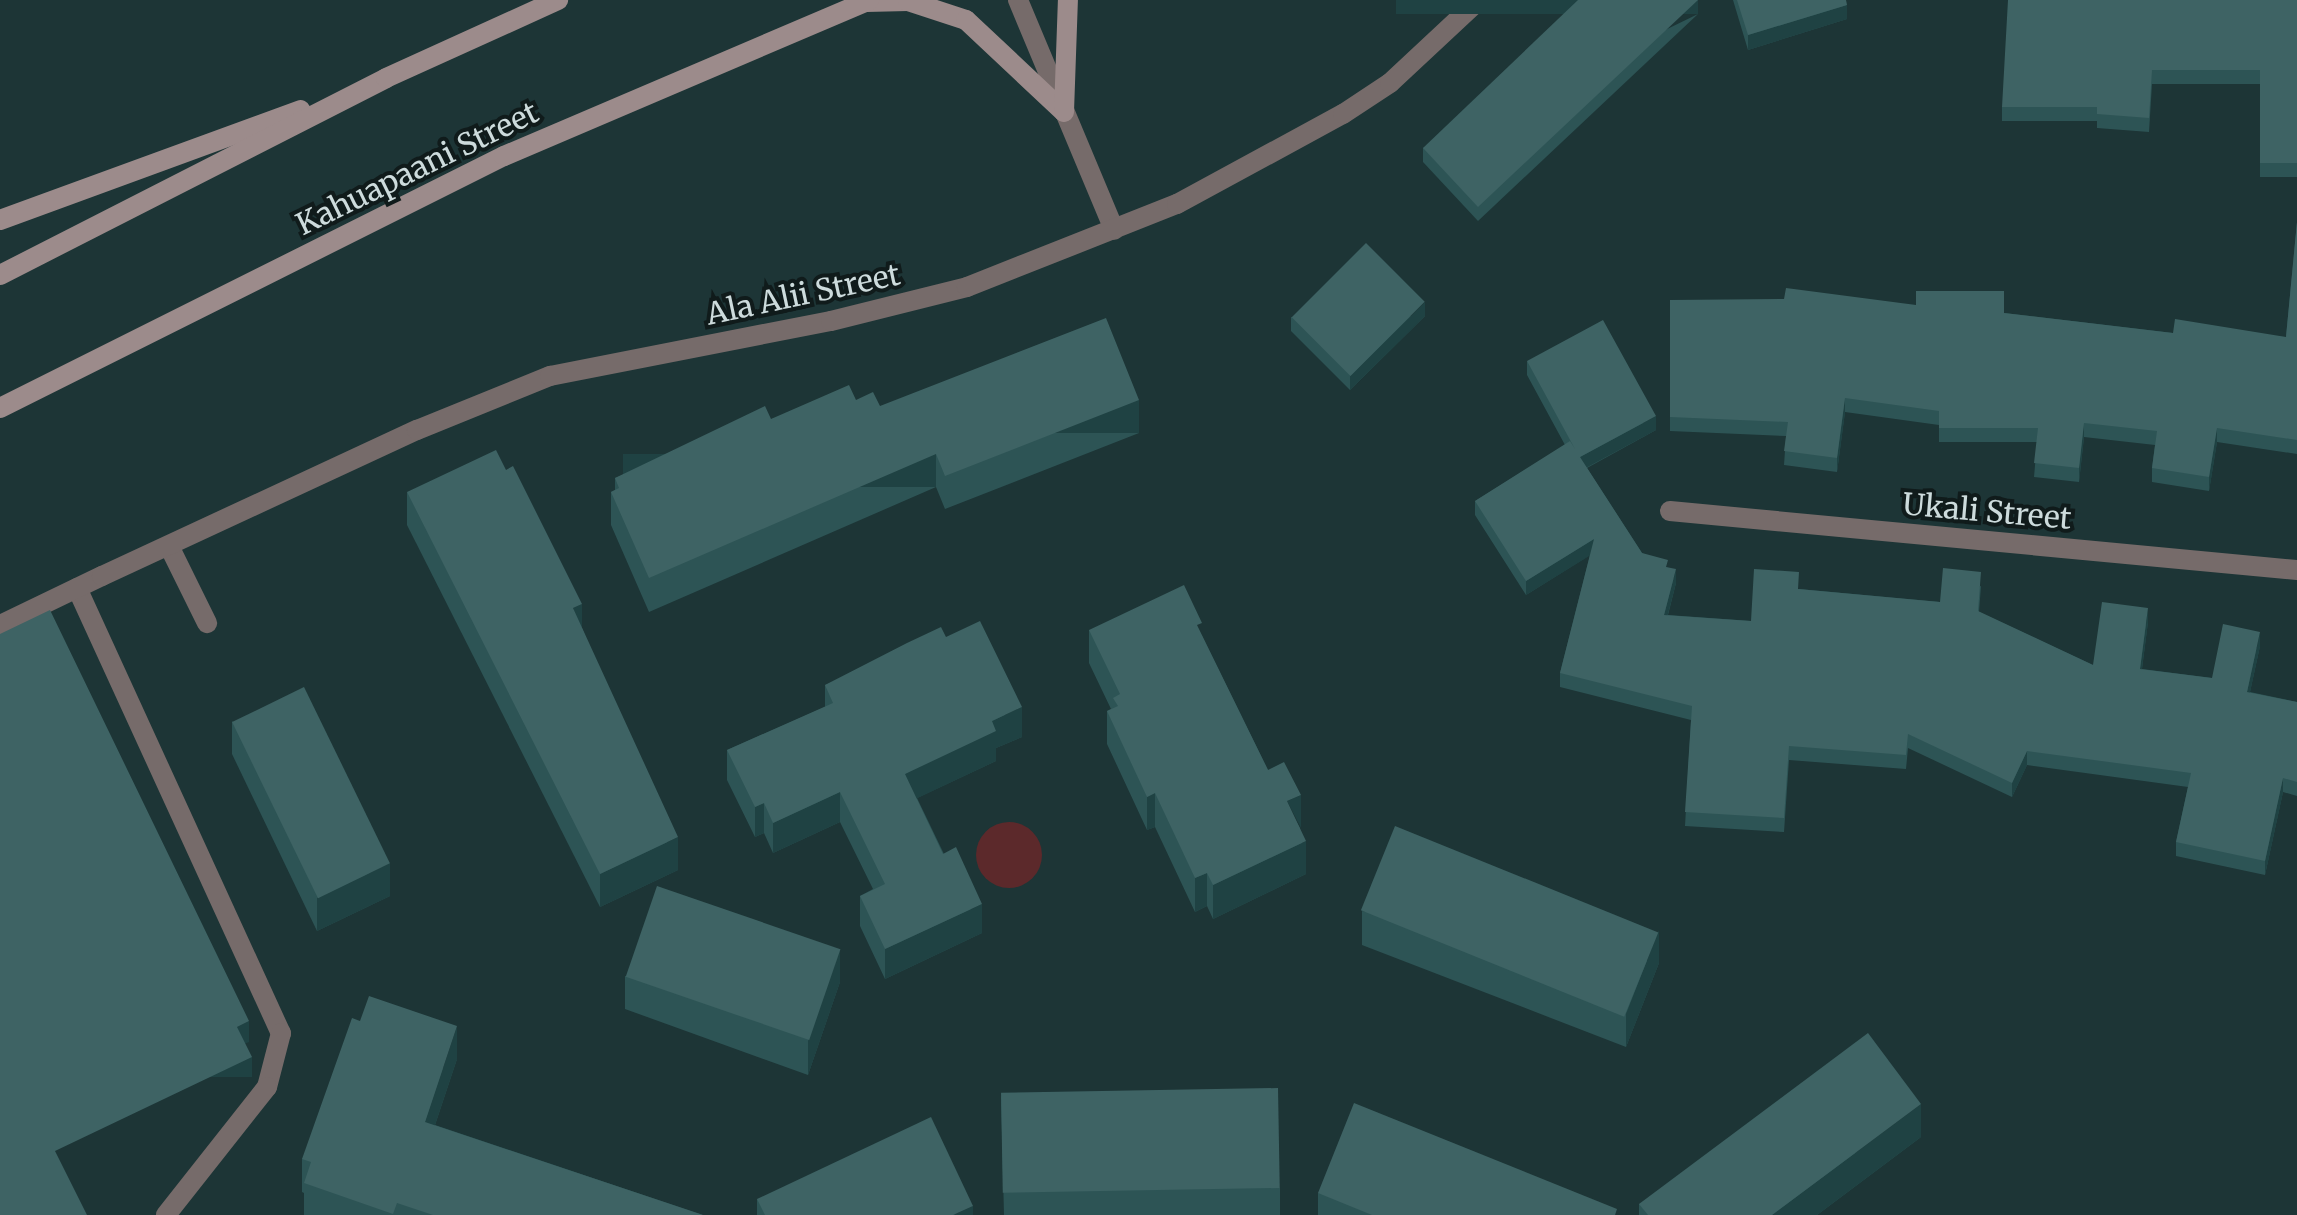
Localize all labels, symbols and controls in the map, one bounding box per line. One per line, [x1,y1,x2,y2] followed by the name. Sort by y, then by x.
[290,94,544,242] street label: Kahuapaani Street
[703,256,903,332] street label: Ala Alii Street
[1901,486,2073,536] street label: Ukali Street

